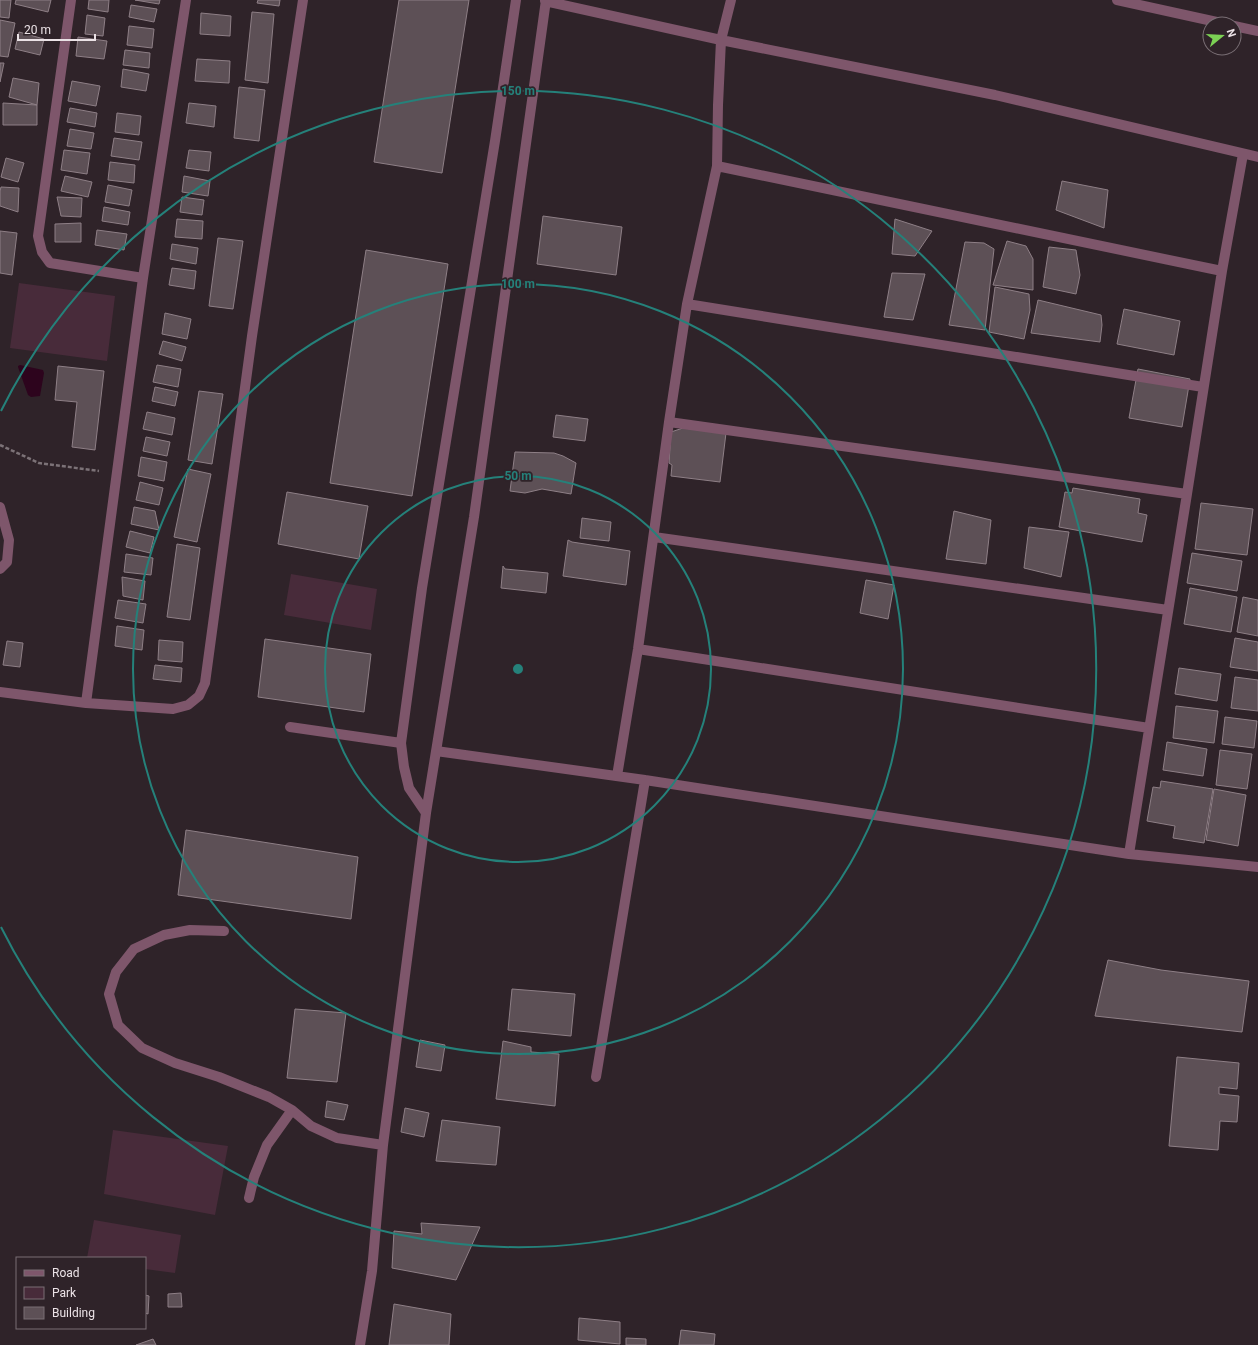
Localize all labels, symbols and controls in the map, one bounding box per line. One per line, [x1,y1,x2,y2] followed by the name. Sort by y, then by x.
[18,16,95,42] scale bar
[1202,16,1242,56] north arrow
[24,23,51,37] text: 20 m
[1224,27,1238,39] text: N
[501,84,535,98] text: 150 m
[501,277,535,291] text: 100 m
[504,469,532,483] text: 50 m
[511,662,525,676] centre of rings
[16,1257,146,1329] legend
[52,1266,80,1280] text: Road
[52,1286,77,1300] text: Park
[52,1306,95,1320] text: Building

